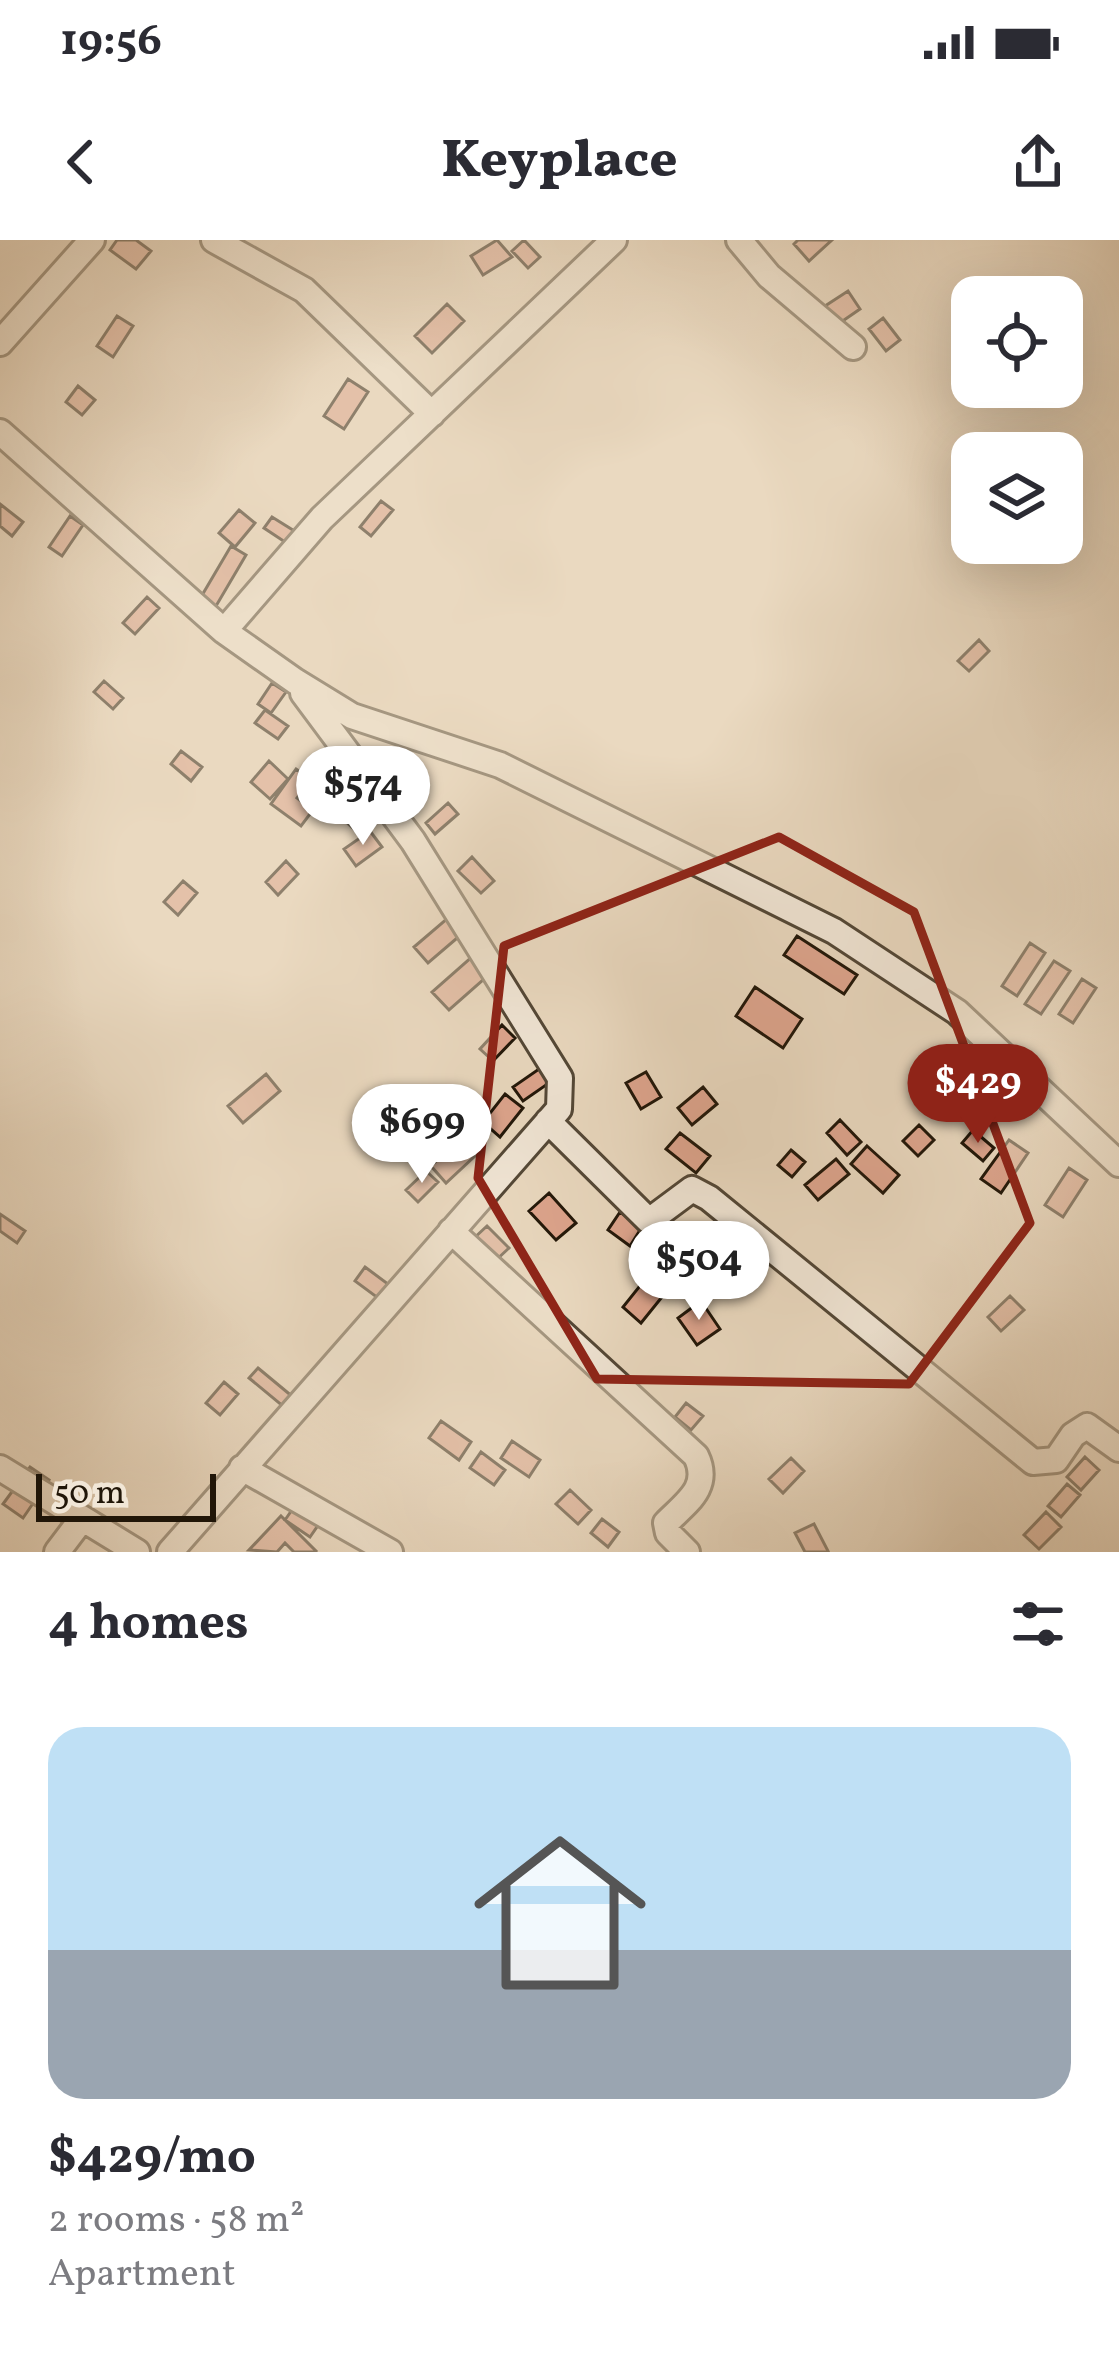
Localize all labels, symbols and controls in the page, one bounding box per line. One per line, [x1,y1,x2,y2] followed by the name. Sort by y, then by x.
[60,11,162,74] text: 19:56
[441,125,678,200] text: Keyplace
[48,129,114,195] icon: back
[1005,129,1071,195] icon: share
[951,276,1083,564] map controls
[951,276,1083,408] button: locate
[951,432,1083,564] button: layers
[292,746,434,848] pin: $574
[323,758,403,812] text: $574
[907,1044,1049,1146] pin: $429
[934,1056,1022,1110] text: $429
[351,1084,493,1186] pin: $699
[379,1096,465,1150] text: $699
[628,1221,770,1323] pin: $504
[655,1233,743,1287] text: $504
[36,1468,216,1521] scale bar
[54,1472,125,1518] text: 50 m
[48,1589,249,1660] text: 4 homes
[1005,1591,1071,1657] icon: filters
[452,1805,668,2021] icon: home
[48,2123,256,2194] text: $429/mo
[48,2194,304,2248] text: 2 rooms · 58 m²
[48,2248,236,2302] text: Apartment

